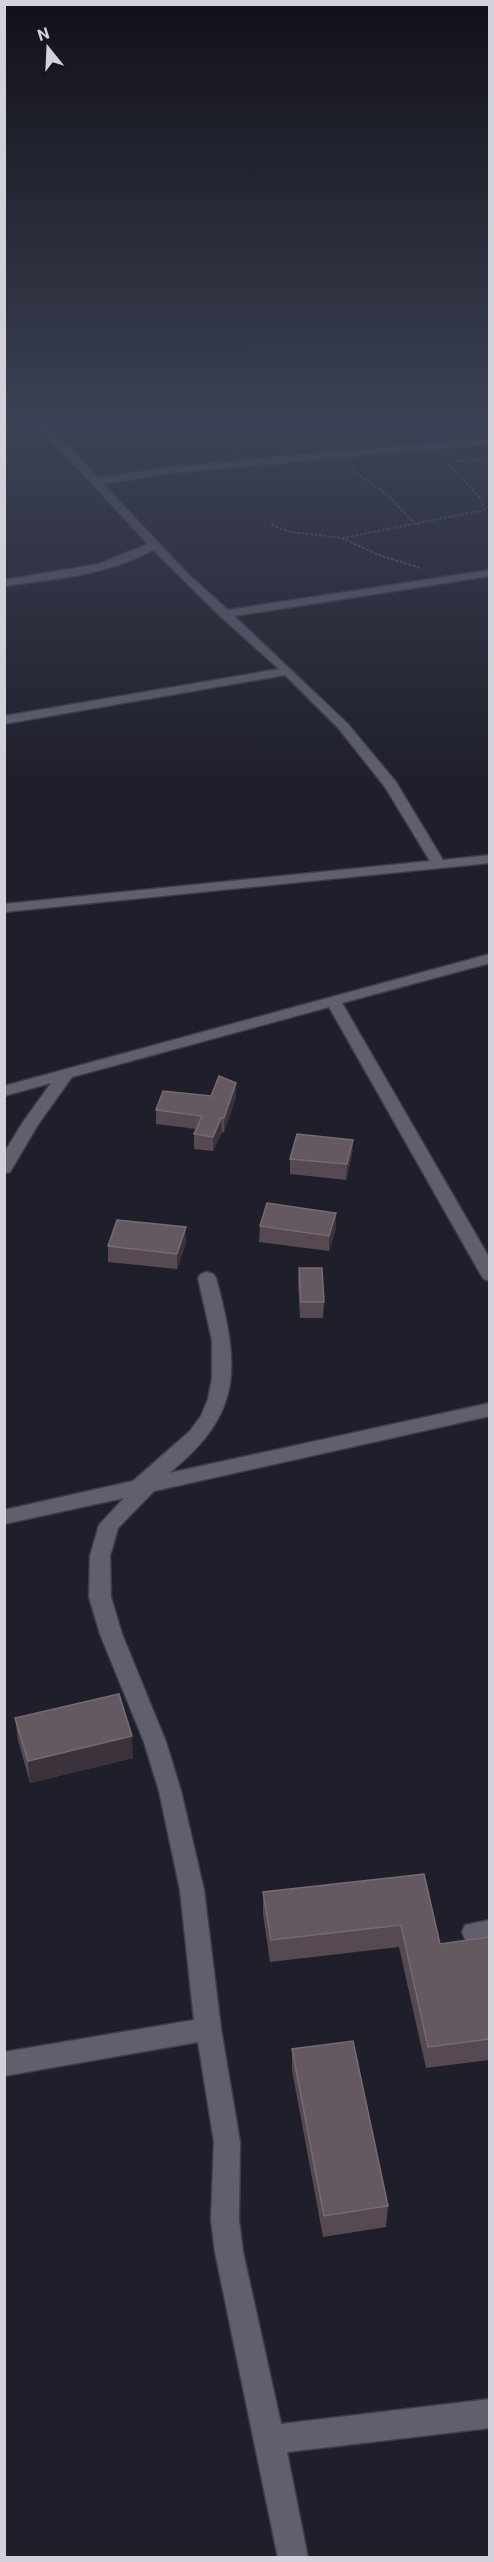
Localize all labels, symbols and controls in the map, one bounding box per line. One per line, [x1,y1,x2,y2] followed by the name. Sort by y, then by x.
[18,18,78,78] north arrow
[35,23,52,45] text: N

